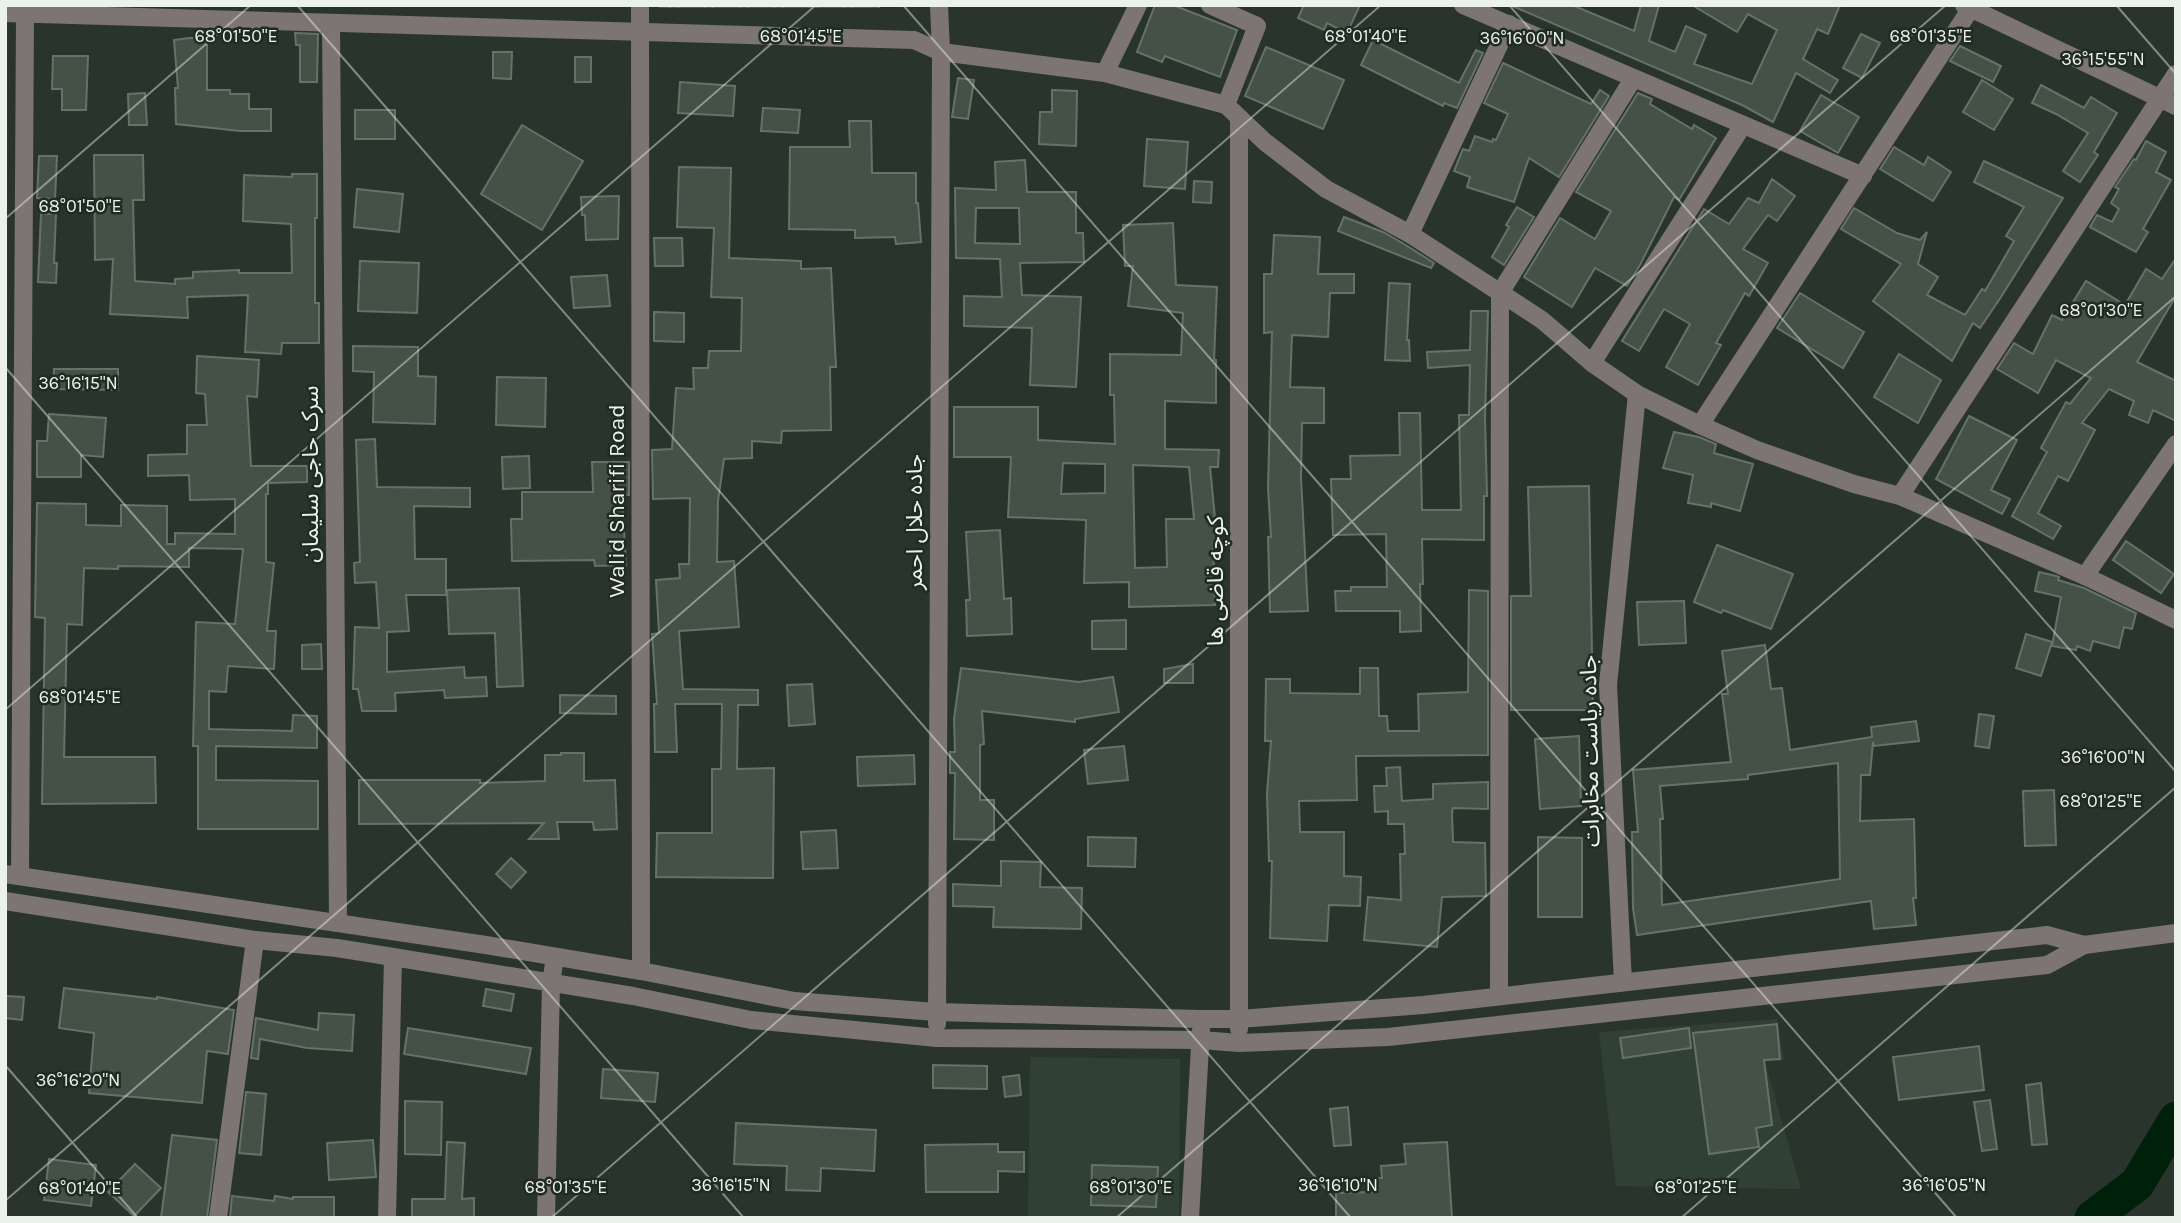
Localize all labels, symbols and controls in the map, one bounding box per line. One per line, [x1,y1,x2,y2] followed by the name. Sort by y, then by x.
[194,25,278,47] text: 68°01'50"E
[760,25,842,47] text: 68°01'45"E
[1325,25,1407,47] text: 68°01'40"E
[1890,25,1972,47] text: 68°01'35"E
[1480,27,1564,49] text: 36°16'00"N
[2061,48,2145,70] text: 36°15'55"N
[38,195,122,217] text: 68°01'50"E
[2059,299,2143,321] text: 68°01'30"E
[38,372,118,394] text: 36°16'15"N
[297,385,324,563] street label: سرک حاجی سلیمان
[603,404,630,598] street label: Walid Sharifi Road
[901,454,928,591] street label: جاده حلال احمر
[1202,515,1230,646] street label: کوچه قاضی ها
[1575,655,1605,847] street label: جاده ریاست مخابرات
[39,686,121,708] text: 68°01'45"E
[2061,746,2145,768] text: 36°16'00"N
[2060,790,2142,812] text: 68°01'25"E
[36,1069,120,1091] text: 36°16'20"N
[691,1174,771,1196] text: 36°16'15"N
[1298,1174,1378,1196] text: 36°16'10"N
[1902,1174,1986,1196] text: 36°16'05"N
[525,1176,607,1198] text: 68°01'35"E
[1089,1176,1173,1198] text: 68°01'30"E
[1655,1176,1737,1198] text: 68°01'25"E
[39,1177,121,1199] text: 68°01'40"E

